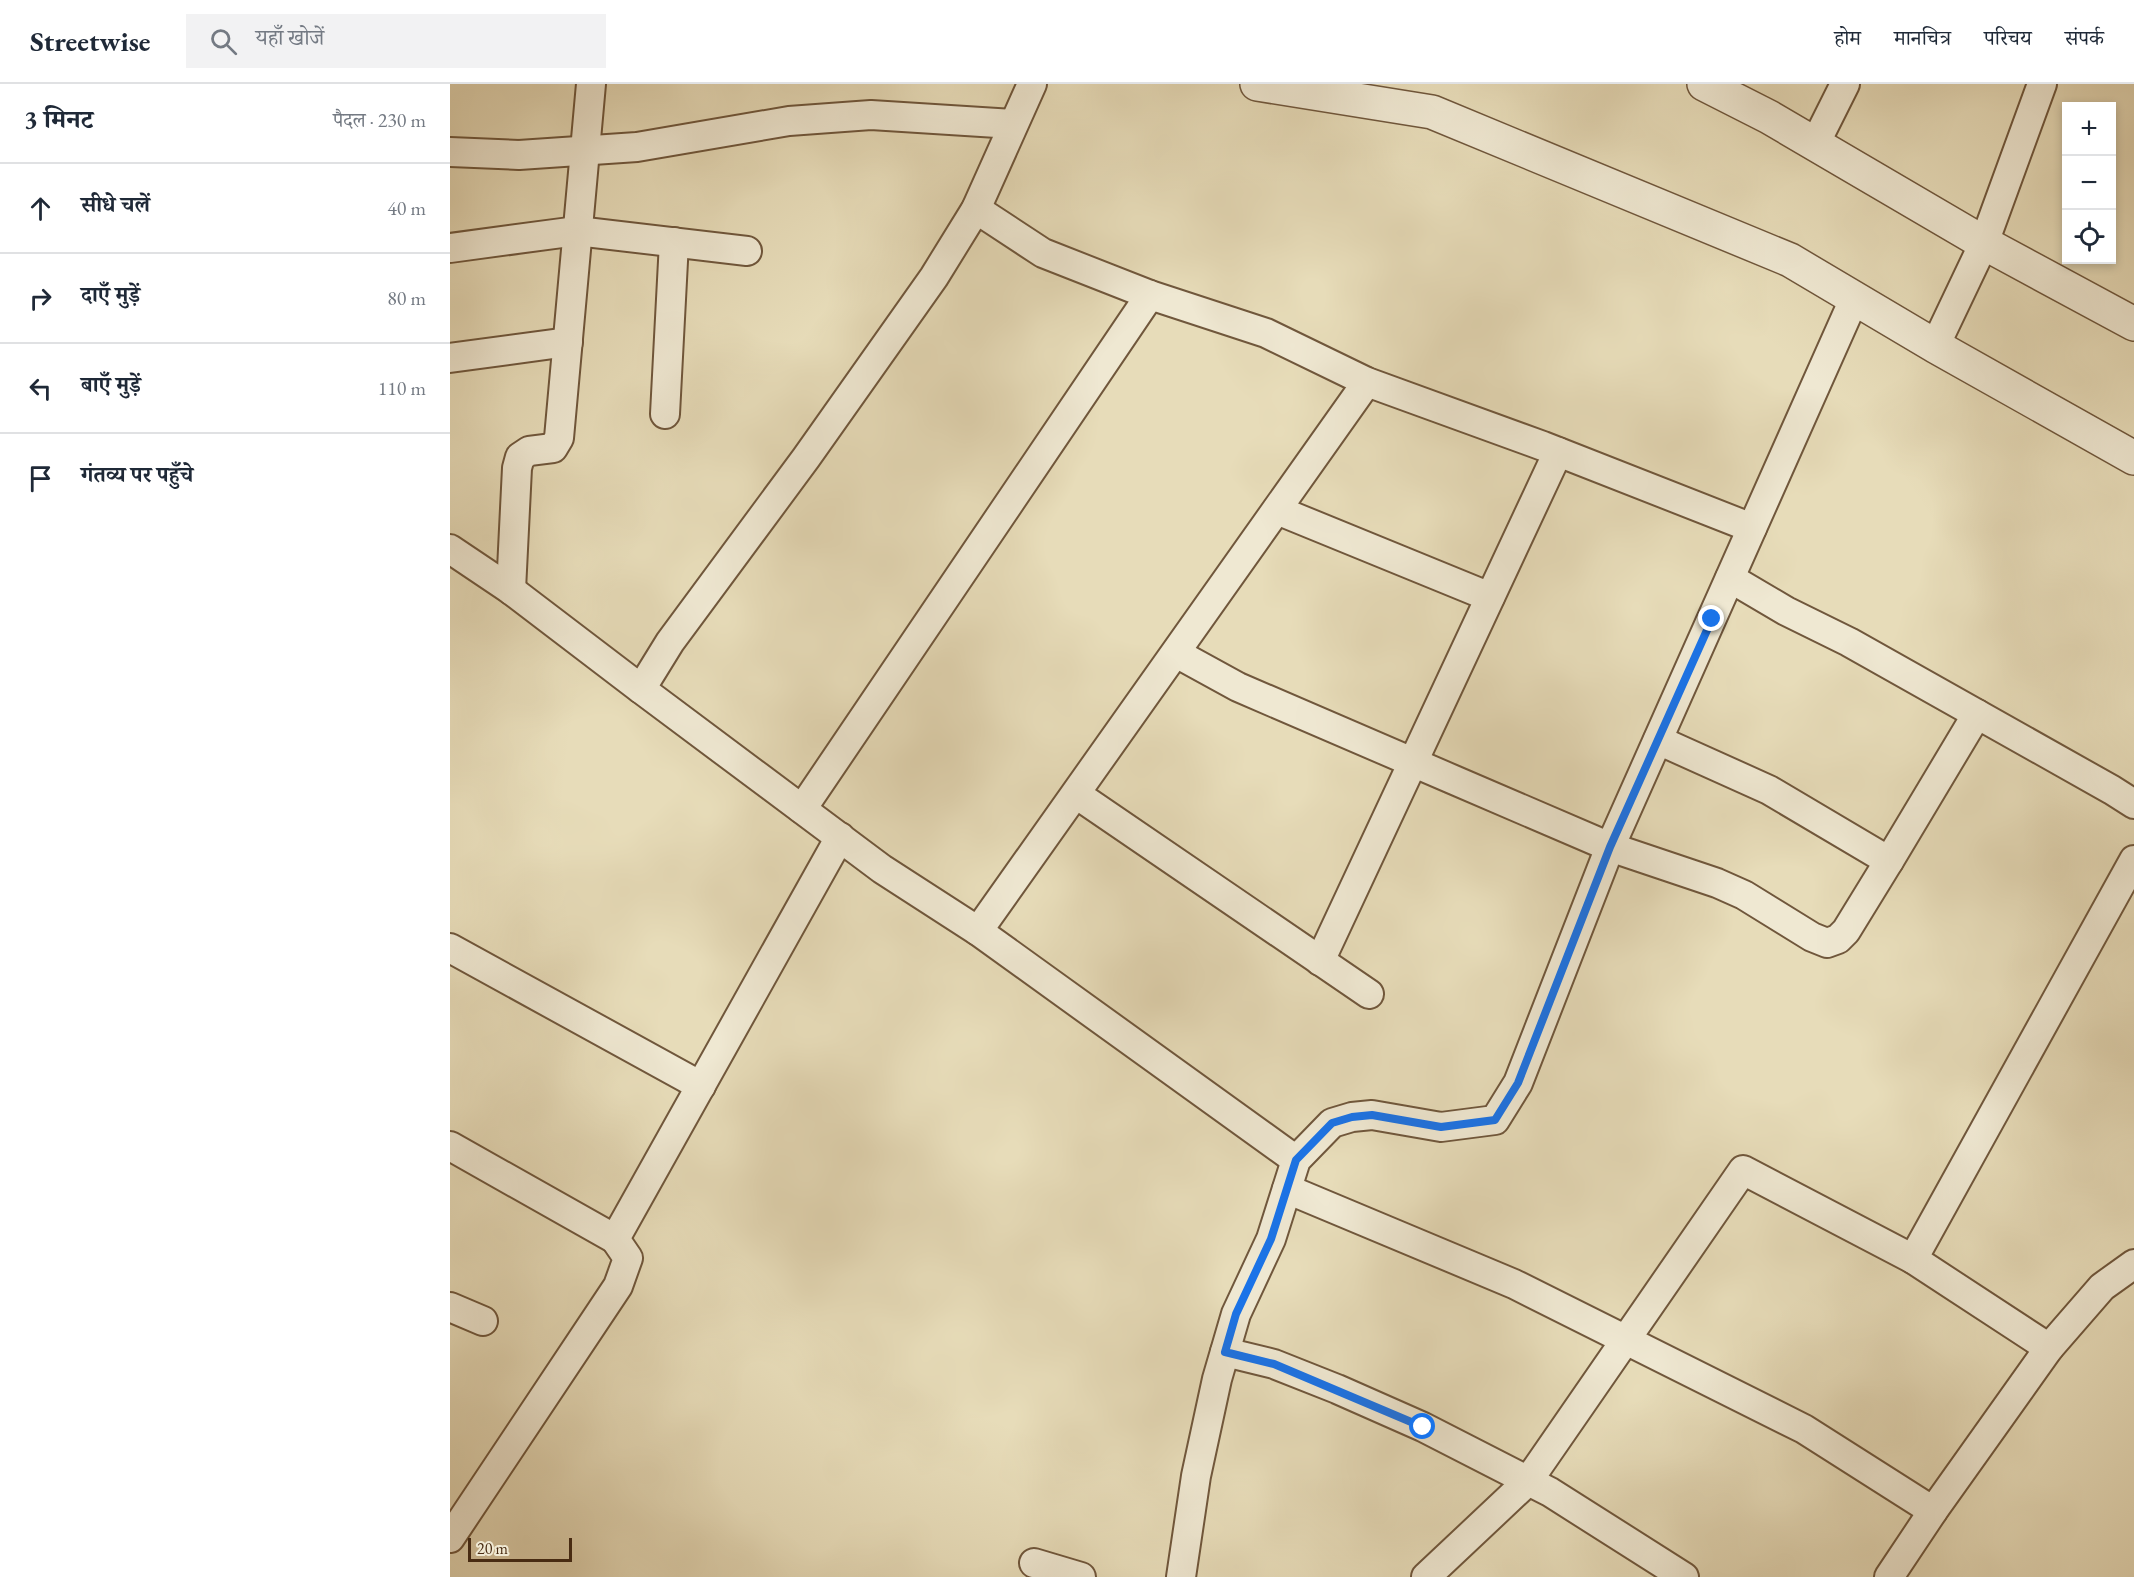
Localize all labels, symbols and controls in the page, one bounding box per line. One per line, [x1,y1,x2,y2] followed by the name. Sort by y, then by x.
[186,14,606,68] search box
[30,23,150,59] text: Streetwise
[255,23,324,52] text: यहाँ खोजें
[1834,24,1861,51] text: होम
[1894,24,1951,51] text: मानचित्र
[1984,24,2032,51] text: परिचय
[2065,24,2104,51] text: संपर्क
[207,25,240,58] icon: search
[24,102,93,136] text: 3 मिनट
[2062,102,2116,264] map controls
[2062,102,2116,156] button: +
[333,107,426,133] text: पैदल · 230 m
[2062,156,2116,210] button: −
[81,190,150,219] text: सीधे चलें
[24,192,57,225] icon: ahead
[387,195,426,221] text: 40 m
[2062,210,2116,264] button: locate
[81,280,140,309] text: दाएँ मुड़ें
[24,282,57,315] icon: right
[387,285,426,311] text: 80 m
[81,370,141,399] text: बाएँ मुड़ें
[24,372,57,405] icon: left
[378,375,426,401] text: 110 m
[81,460,193,489] text: गंतव्य पर पहुँचे
[24,462,57,495] icon: arrive
[1698,605,1724,631] route end
[1409,1413,1435,1439] route start
[468,1535,572,1562] scale bar
[477,1538,508,1559] text: 20 m

